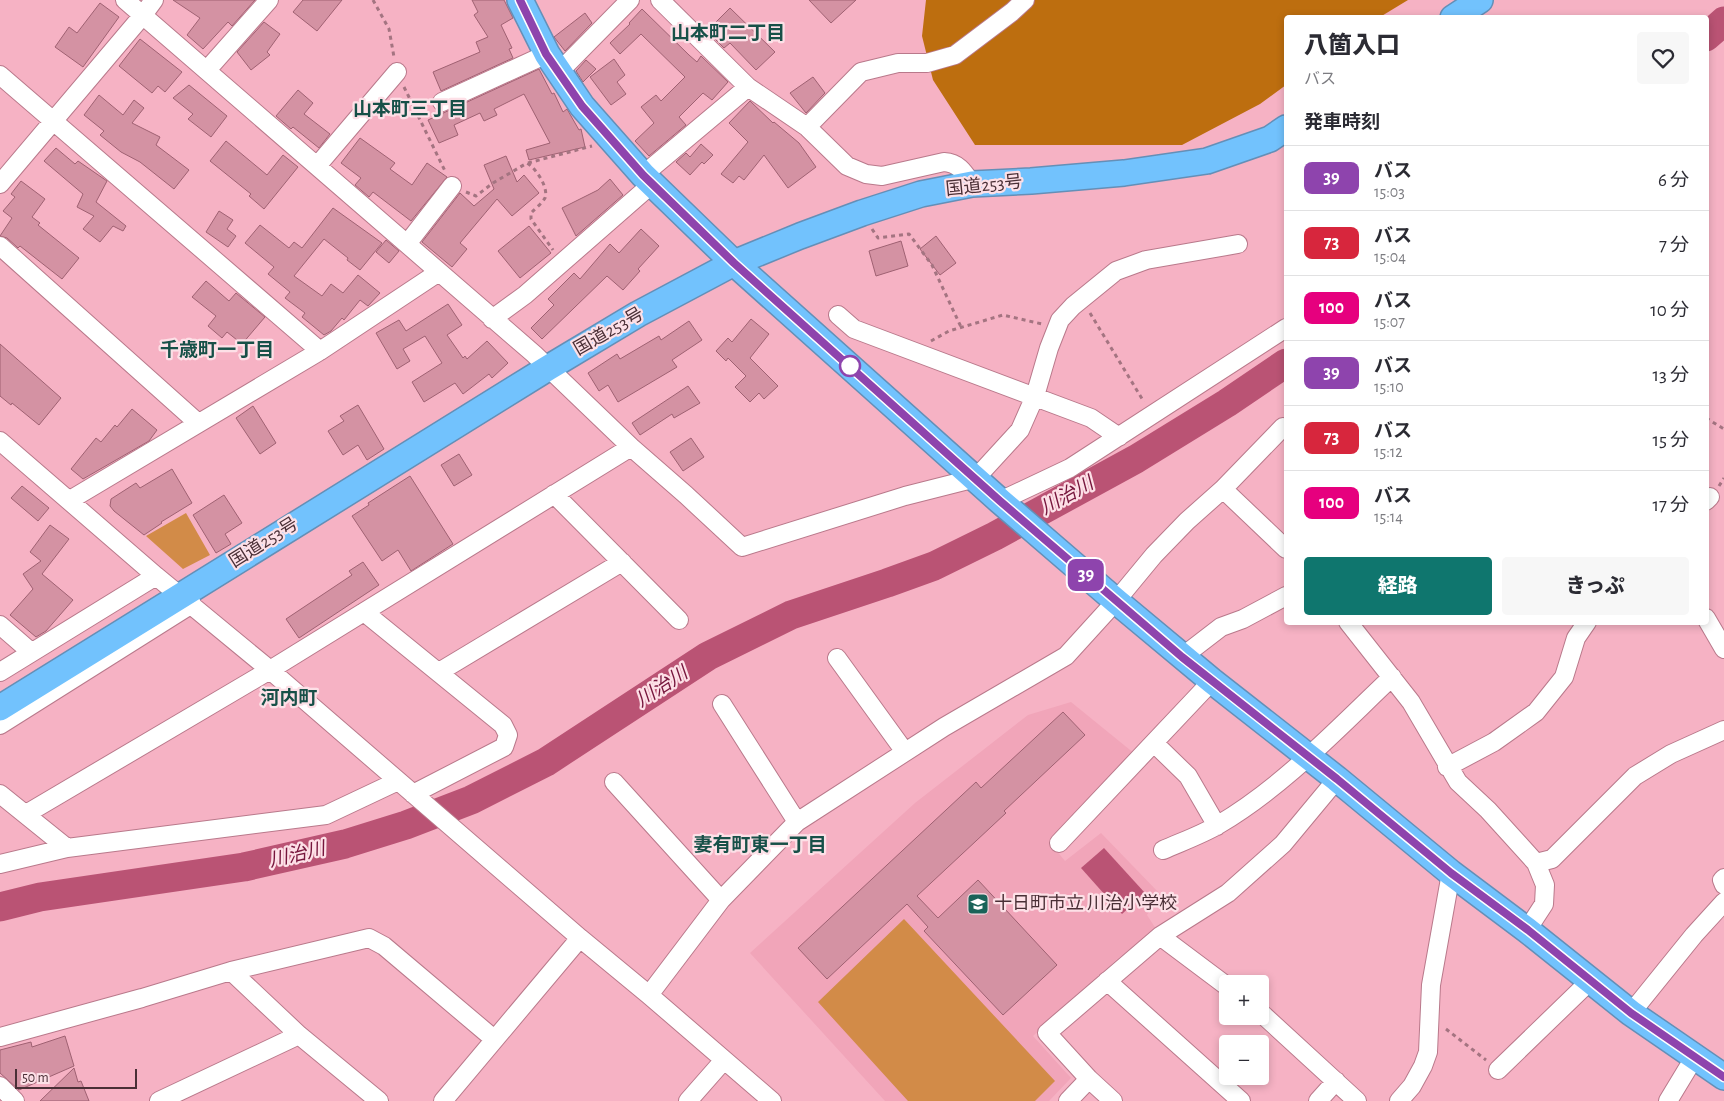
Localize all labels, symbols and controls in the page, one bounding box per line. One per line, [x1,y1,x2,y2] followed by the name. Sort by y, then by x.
[671,23,785,43] district label: 山本町二丁目
[1637,32,1689,84] button: heart
[1304,34,1400,58] text: 八箇入口
[1304,71,1336,87] text: バス
[353,99,467,119] district label: 山本町三丁目
[1304,113,1380,132] text: 発車時刻
[1374,162,1412,181] text: バス
[1323,169,1340,187] text: 39
[944,171,1023,199] street label: 国道253号
[1658,171,1689,190] text: 6 分
[1374,184,1405,200] text: 15:03
[1374,227,1412,246] text: バス
[1324,234,1339,252] text: 73
[1659,236,1689,255] text: 7 分
[1374,249,1406,265] text: 15:04
[1374,292,1412,311] text: バス
[1319,299,1344,317] text: 100
[1650,301,1689,320] text: 10 分
[570,303,647,359] street label: 国道253号
[1374,314,1405,330] text: 15:07
[160,339,274,360] district label: 千歳町一丁目
[839,355,861,377] unlabelled marker
[1374,357,1412,376] text: バス
[1323,364,1340,382] text: 39
[1653,366,1689,385] text: 13 分
[1374,379,1404,395] text: 15:10
[1374,422,1412,441] text: バス
[1324,429,1339,447] text: 73
[1652,431,1689,450] text: 15 分
[1374,444,1403,460] text: 15:12
[1037,472,1098,518] water label: 川治川
[1374,487,1412,506] text: バス
[1319,494,1344,512] text: 100
[1652,496,1689,515] text: 17 分
[1374,509,1403,525] text: 15:14
[225,513,301,571] street label: 国道253号
[1304,557,1492,615] button: 経路
[1502,557,1689,615] button: きっぷ
[1064,559,1108,591] line badge: 39
[1078,566,1094,584] text: 39
[632,662,693,710] water label: 川治川
[260,688,318,708] district label: 河内町
[693,834,827,855] district label: 妻有町東一丁目
[267,838,329,871] water label: 川治川
[966,892,990,916] school or university icon: 十日町市立 川治小学校
[994,893,1177,913] place label: 十日町市立 川治小学校
[1219,975,1269,1085] map controls
[1219,975,1269,1025] button: +
[1219,1035,1269,1085] button: −
[15,1066,138,1089] scale bar
[22,1071,49,1085] text: 50 m

